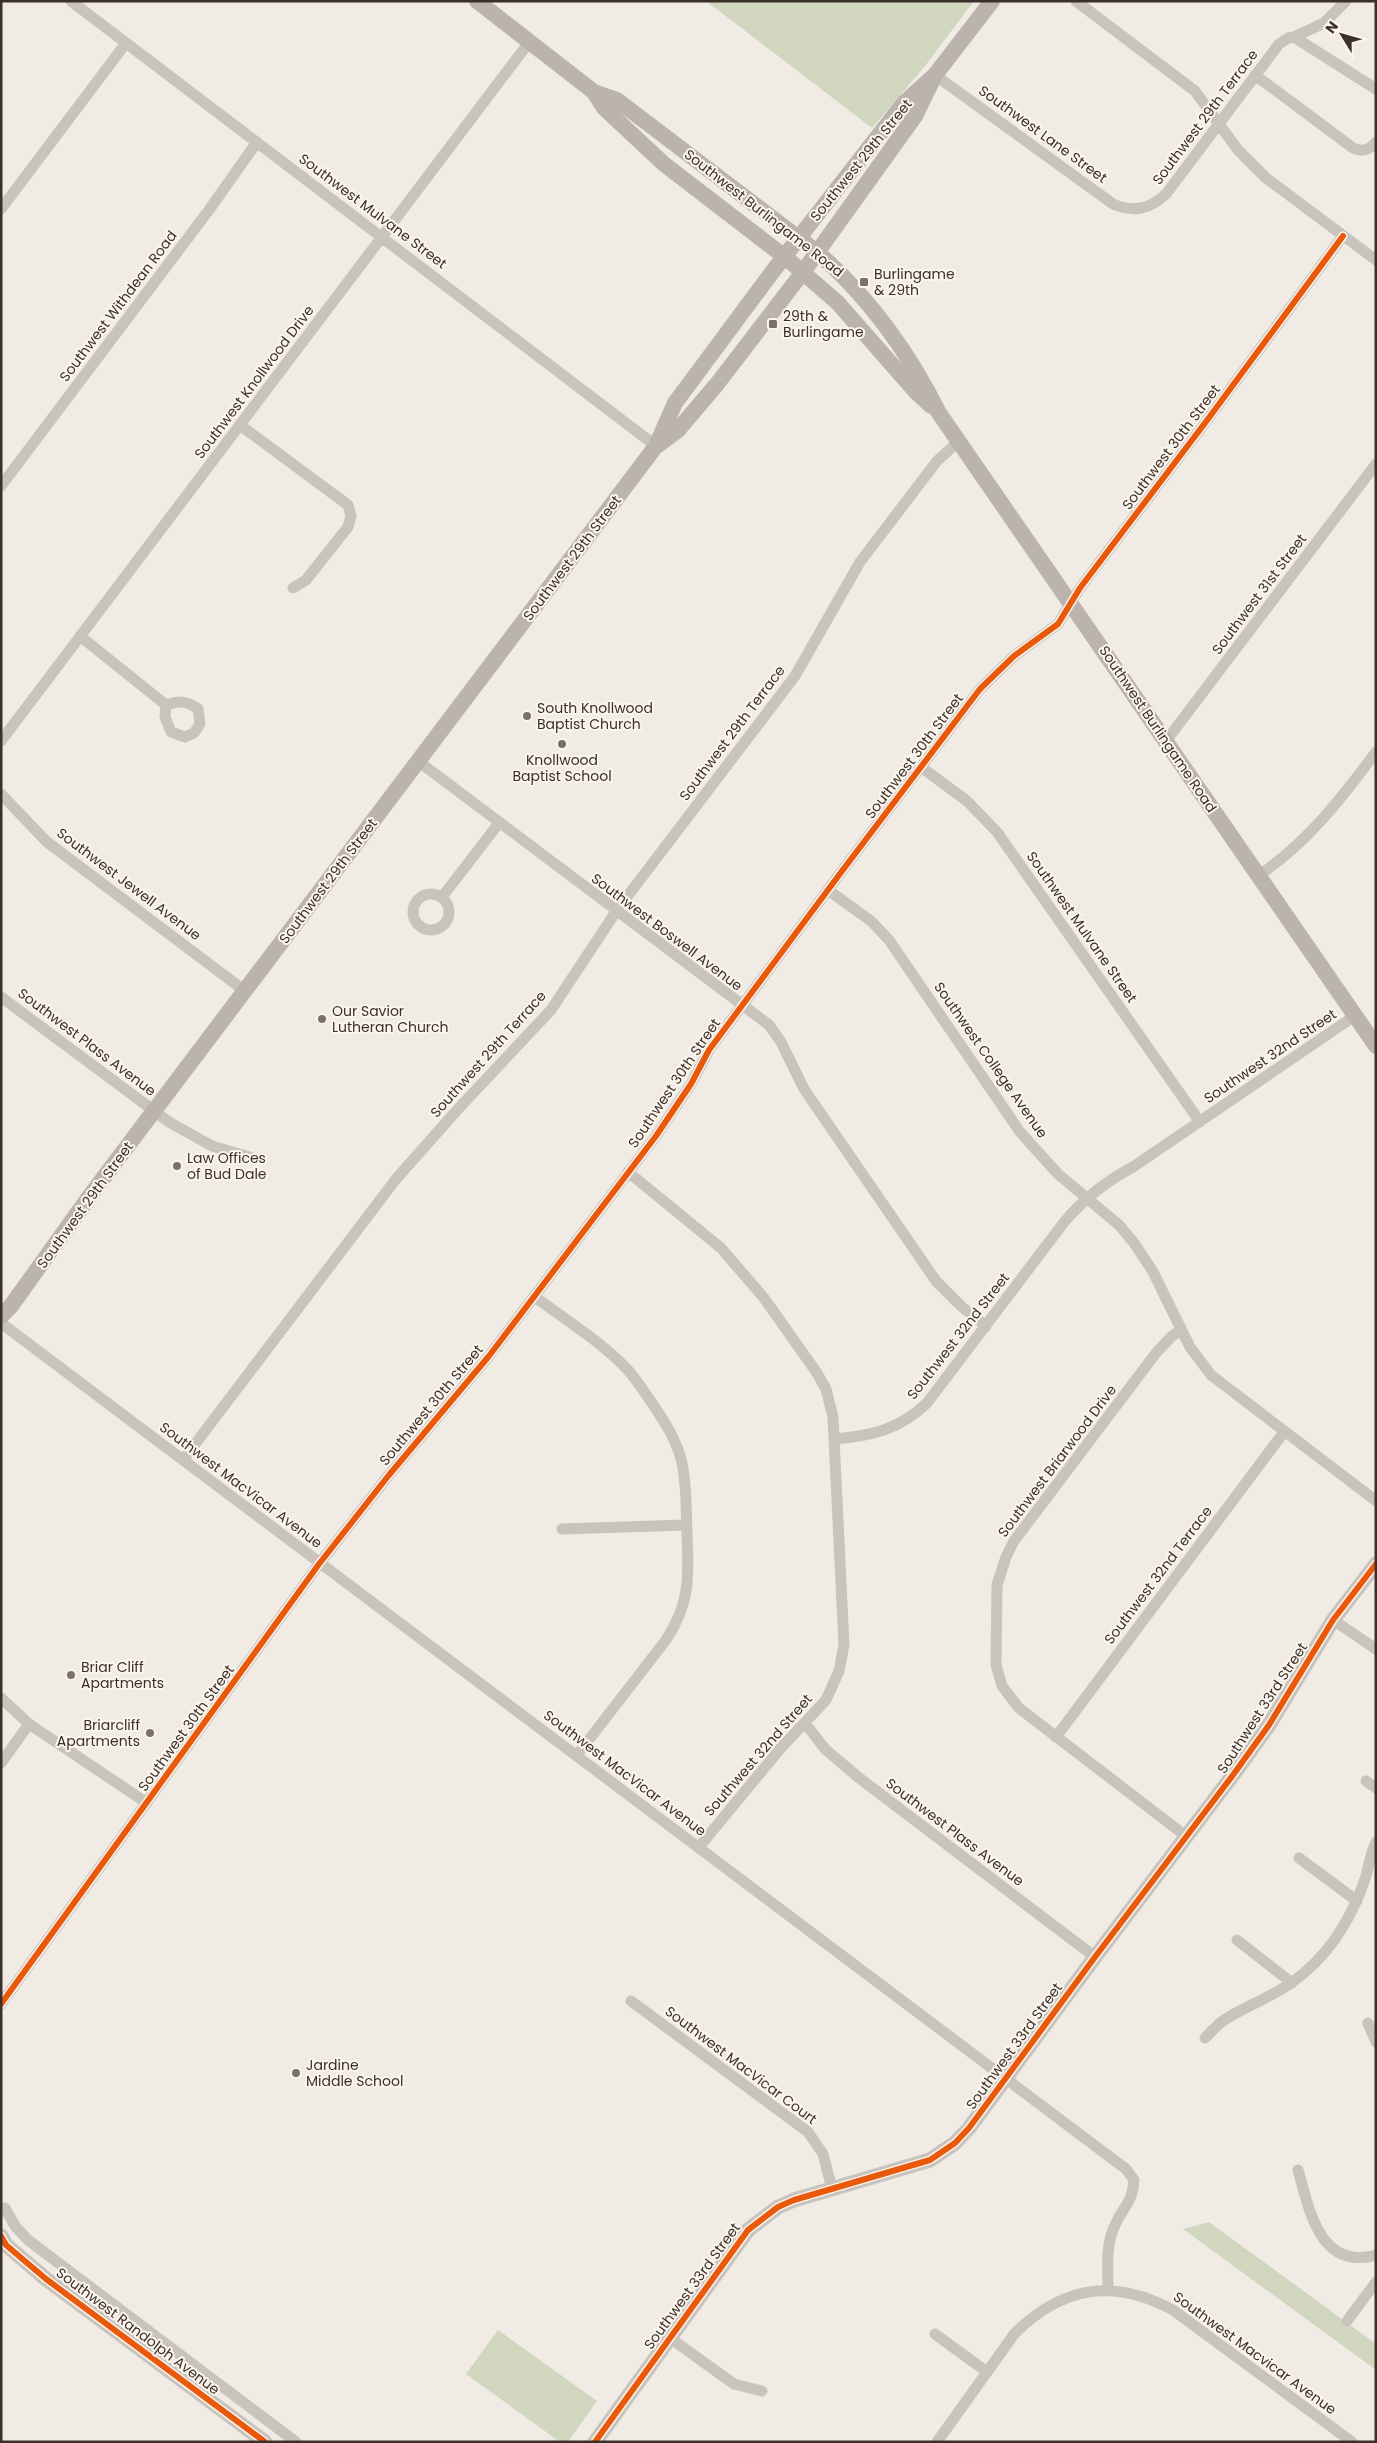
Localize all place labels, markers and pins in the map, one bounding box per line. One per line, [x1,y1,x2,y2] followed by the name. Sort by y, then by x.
[874,264,955,300] place label: Burlingame & 29th
[858,276,870,288] marker: Burlingame & 29th
[783,306,864,342] place label: 29th & Burlingame
[767,318,779,330] marker: 29th & Burlingame
[537,698,653,734] place label: South Knollwood Baptist Church
[521,710,533,722] marker: South Knollwood Baptist Church
[556,738,568,750] marker: Knollwood Baptist School
[512,750,612,786] place label: Knollwood Baptist School
[332,1001,449,1037] place label: Our Savior Lutheran Church
[316,1013,328,1025] marker: Our Savior Lutheran Church
[187,1148,267,1184] place label: Law Offices of Bud Dale
[171,1160,183,1172] marker: Law Offices of Bud Dale
[81,1657,164,1693] place label: Briar Cliff Apartments
[65,1669,77,1681] marker: Briar Cliff Apartments
[57,1715,140,1751] place label: Briarcliff Apartments
[144,1727,156,1739] marker: Briarcliff Apartments
[306,2055,403,2091] place label: Jardine Middle School
[290,2067,302,2079] marker: Jardine Middle School

